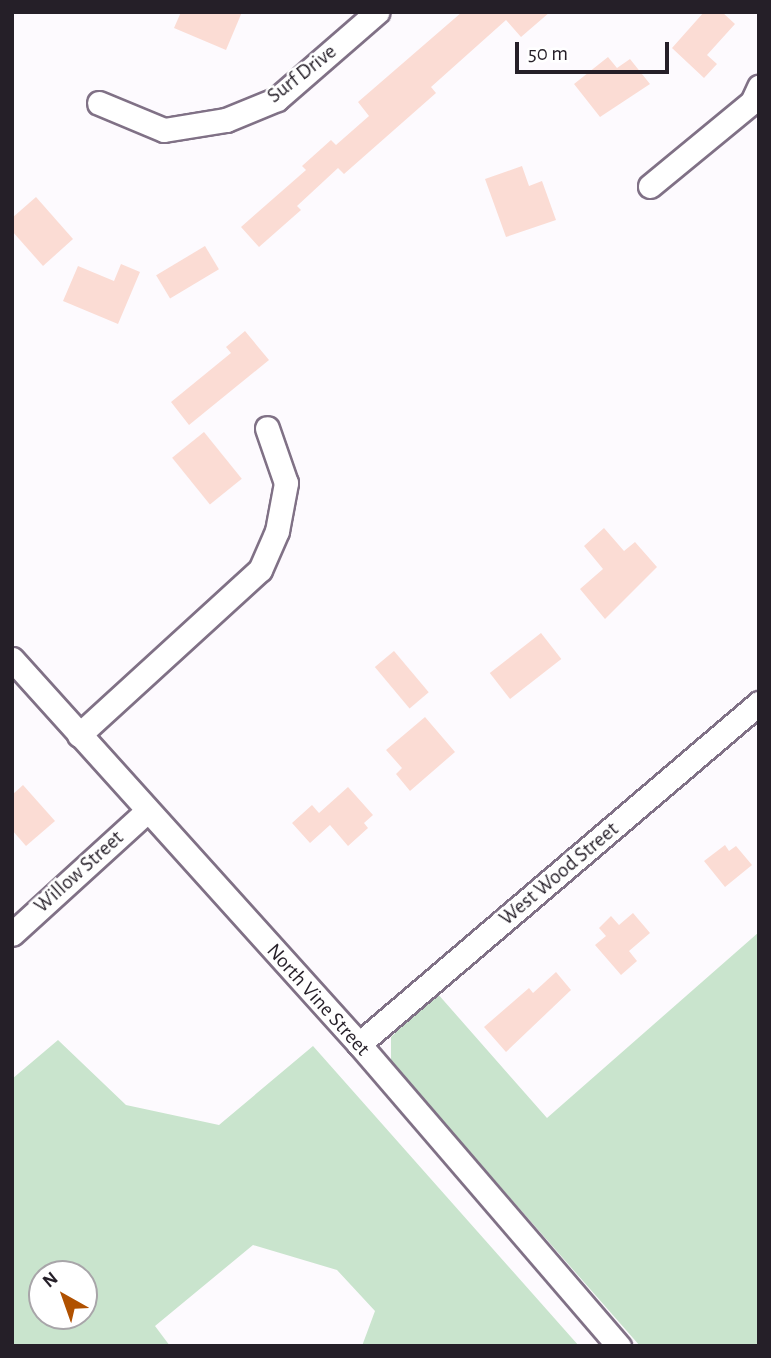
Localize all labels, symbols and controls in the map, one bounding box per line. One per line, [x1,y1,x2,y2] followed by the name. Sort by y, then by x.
[519,28,673,72] scale bar
[262,39,342,109] street label: Surf Drive
[528,43,568,64] text: 50 m
[494,817,624,931] street label: West Wood Street
[29,825,129,919] street label: Willow Street
[261,939,375,1061] street label: North Vine Street
[28,1260,98,1330] north arrow
[39,1269,62,1292] text: N

